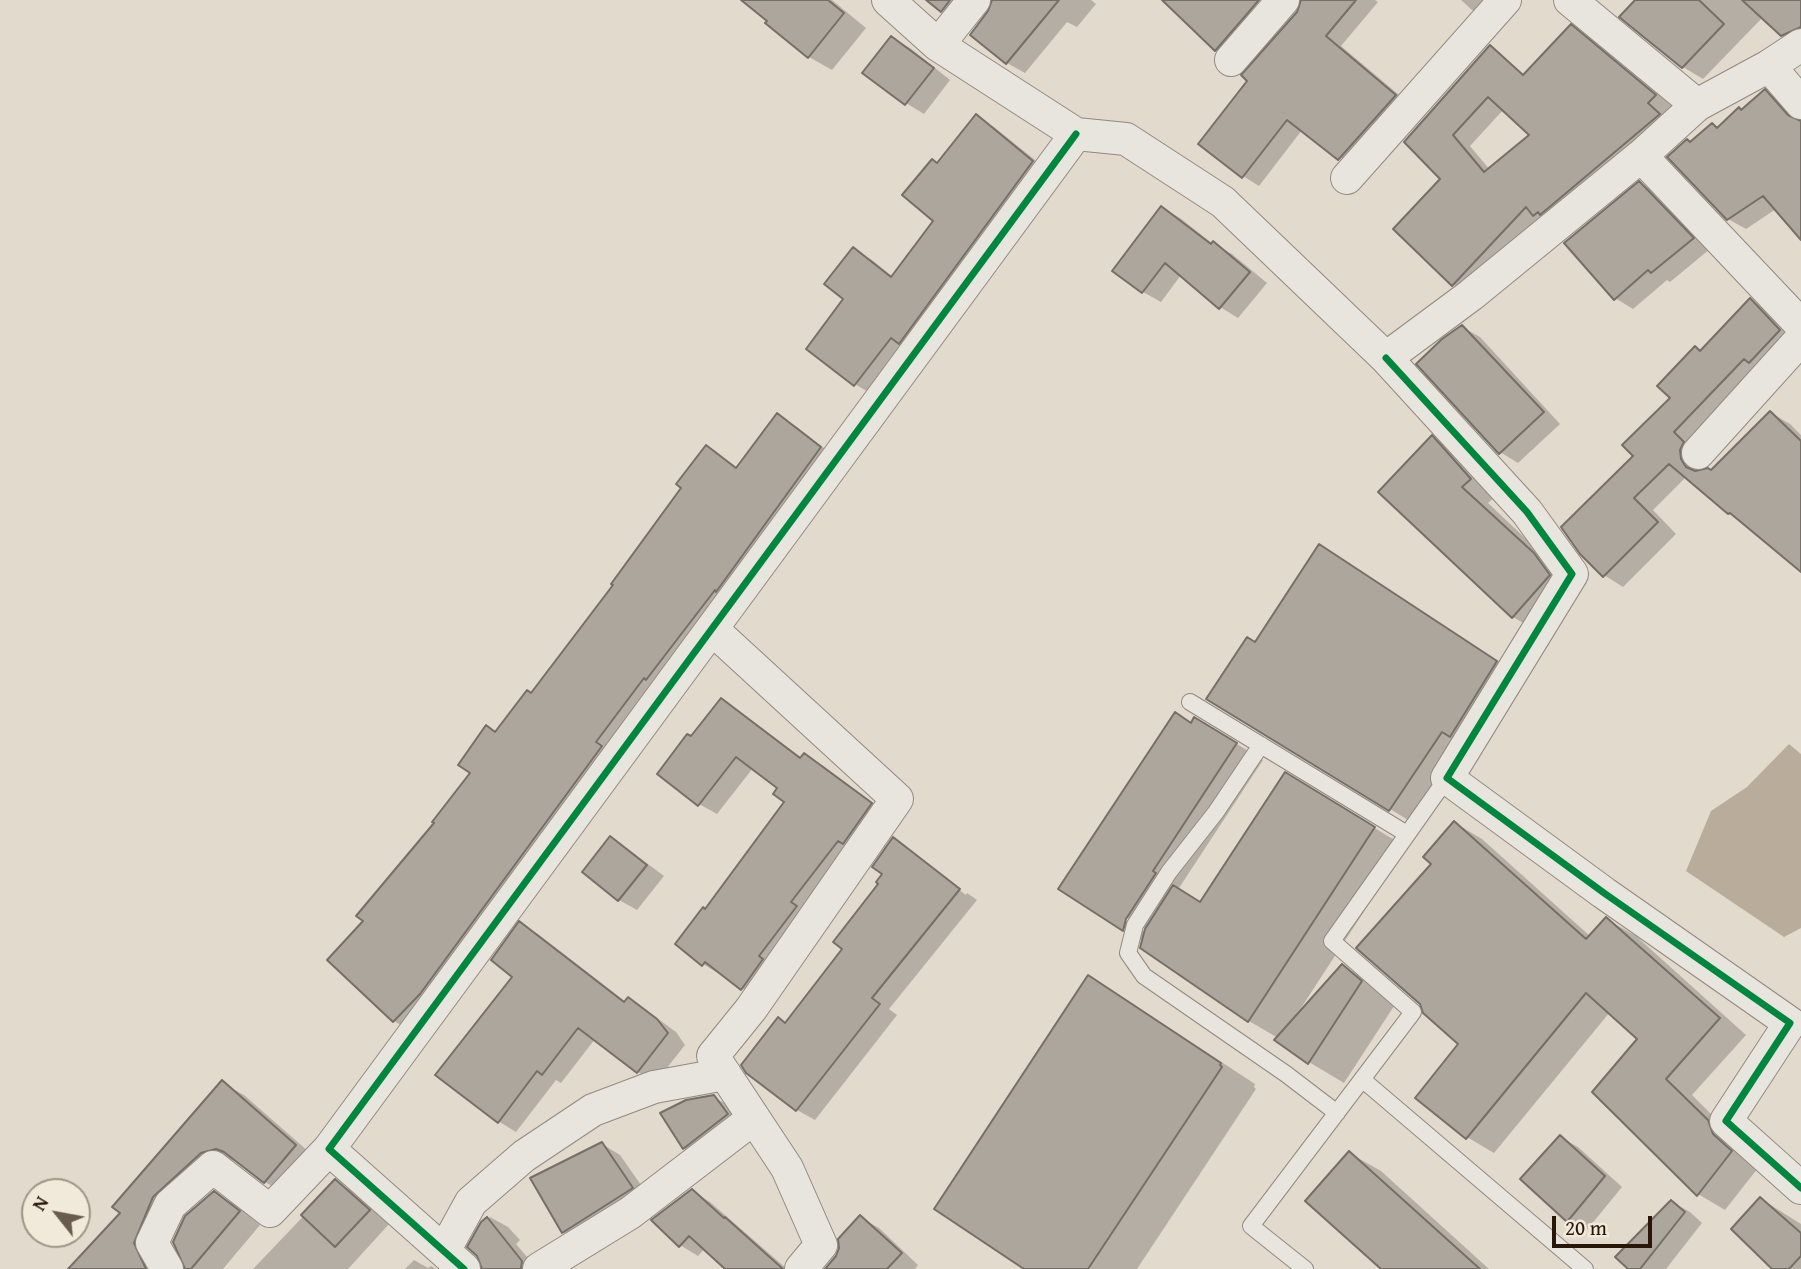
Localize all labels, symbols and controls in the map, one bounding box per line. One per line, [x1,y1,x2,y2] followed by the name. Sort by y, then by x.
[21,1178,91,1248] north arrow
[24,1191,55,1216] text: N
[1556,1202,1656,1246] scale bar
[1565,1212,1607,1243] text: 20 m

